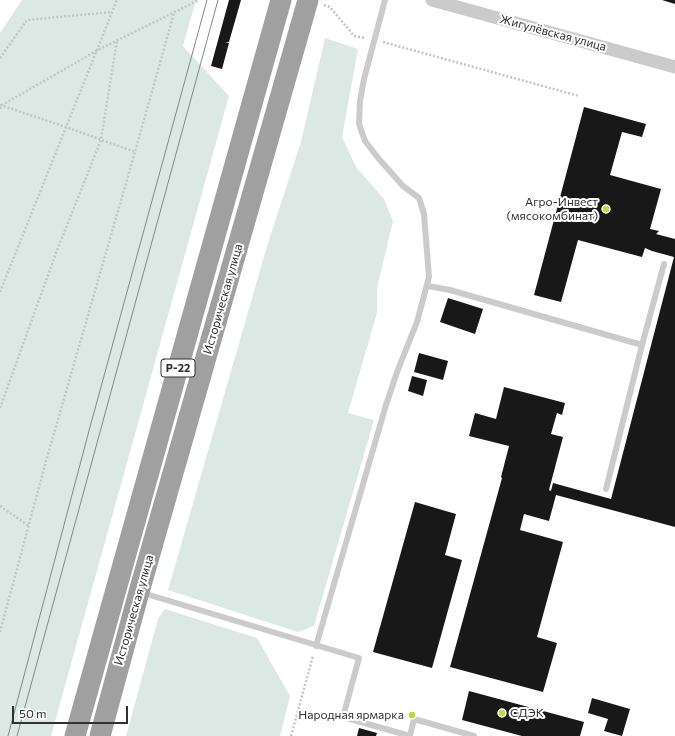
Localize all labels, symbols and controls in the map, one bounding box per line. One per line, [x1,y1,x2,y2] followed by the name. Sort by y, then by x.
[498,12,608,54] street label: Жигулёвская улица
[506,195,598,223] place label: Агро-Инвест (мясокомбинат)
[601,204,611,214] marker: Агро-Инвест (мясокомбинат)
[200,242,246,356] street label: Историческая улица
[161,359,195,377] road number: Р-22
[111,553,157,667] street label: Историческая улица
[14,698,130,724] scale bar
[19,706,47,720] text: 50 m
[510,706,544,720] place label: СДЭК
[298,708,404,722] place label: Народная ярмарка
[497,708,507,718] marker: СДЭК
[407,710,417,720] marker: Народная ярмарка

